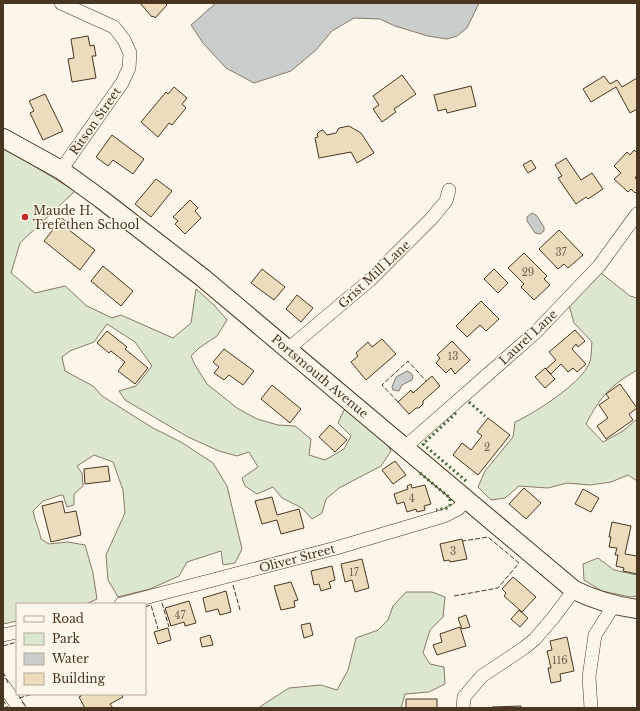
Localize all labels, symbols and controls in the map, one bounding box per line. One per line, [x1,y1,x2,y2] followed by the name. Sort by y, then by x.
[66,84,124,158] street label: Ritson Street
[33,203,139,232] place label: Maude H. Trefethen School
[20,212,30,222] marker: Maude H. Trefethen School
[335,237,413,311] street label: Grist Mill Lane
[555,246,568,259] house number: 37
[522,266,534,279] house number: 29
[496,306,560,368] street label: Laurel Lane
[269,331,372,421] street label: Portsmouth Avenue
[448,350,458,363] house number: 13
[484,441,490,454] house number: 2
[409,492,415,505] house number: 4
[257,541,337,575] street label: Oliver Street
[450,545,456,558] house number: 3
[349,566,360,579] house number: 17
[16,603,146,695] legend
[175,609,186,622] house number: 47
[52,611,84,626] text: Road
[52,631,80,646] text: Park
[51,651,89,666] text: Water
[552,654,568,667] house number: 116
[52,671,106,686] text: Building

